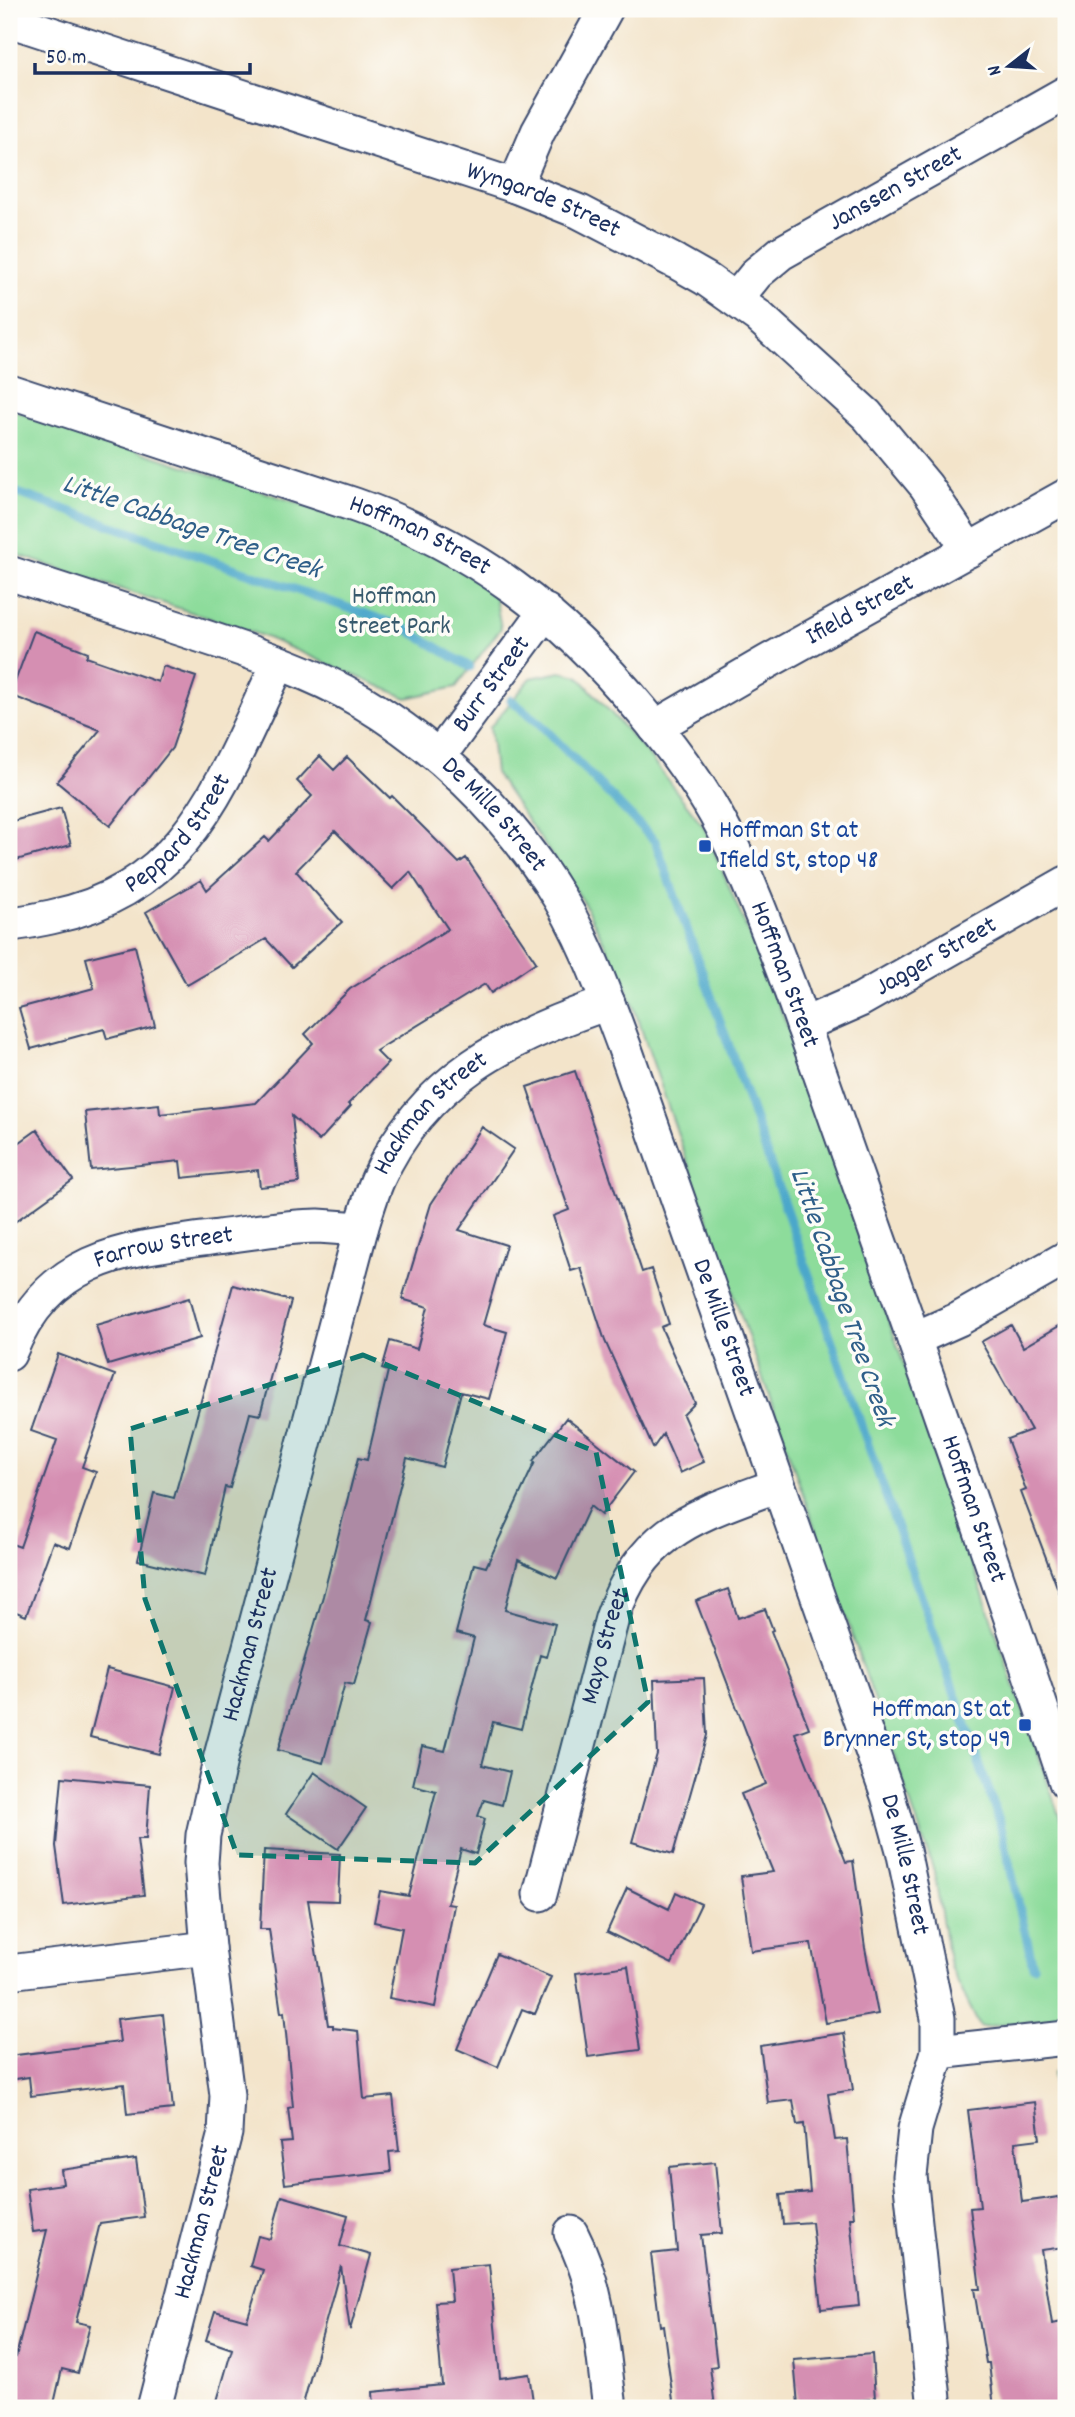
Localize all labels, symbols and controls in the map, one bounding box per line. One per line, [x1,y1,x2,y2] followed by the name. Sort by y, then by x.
[35,32,250,76] scale bar
[974,32,1044,102] north arrow
[46,44,86,74] text: 50 m
[982,62,1010,78] text: N
[822,136,970,241] street label: Janssen Street
[461,153,627,249] street label: Wyngarde Street
[56,466,328,593] water label: Little Cabbage Tree Creek
[344,486,499,586] street label: Hoffman Street
[799,565,922,655] street label: Ifield Street
[337,579,451,646] park label: Hoffman Street Park
[444,628,540,740] street label: Burr Street
[433,748,556,880] street label: De Mille Street
[118,767,241,904] street label: Peppard Street
[719,813,878,880] place label: Hoffman St at Ifield St, stop 48
[697,838,713,854] marker: Hoffman St at Ifield St, stop 48
[740,896,829,1053] street label: Hoffman Street
[869,907,1004,1006] street label: Jagger Street
[364,1042,495,1182] street label: Hackman Street
[777,1163,904,1435] water label: Little Cabbage Tree Creek
[88,1217,236,1279] street label: Farrow Street
[682,1254,765,1402] street label: De Mille Street
[931,1430,1016,1588] street label: Hoffman Street
[212,1563,289,1726] street label: Hackman Street
[572,1582,640,1708] street label: Mayo Street
[823,1692,1011,1759] place label: Hoffman St at Brynner St, stop 49
[1017,1717,1033,1733] marker: Hoffman St at Brynner St, stop 49
[870,1790,939,1939] street label: De Mille Street
[164,2141,240,2303] street label: Hackman Street

